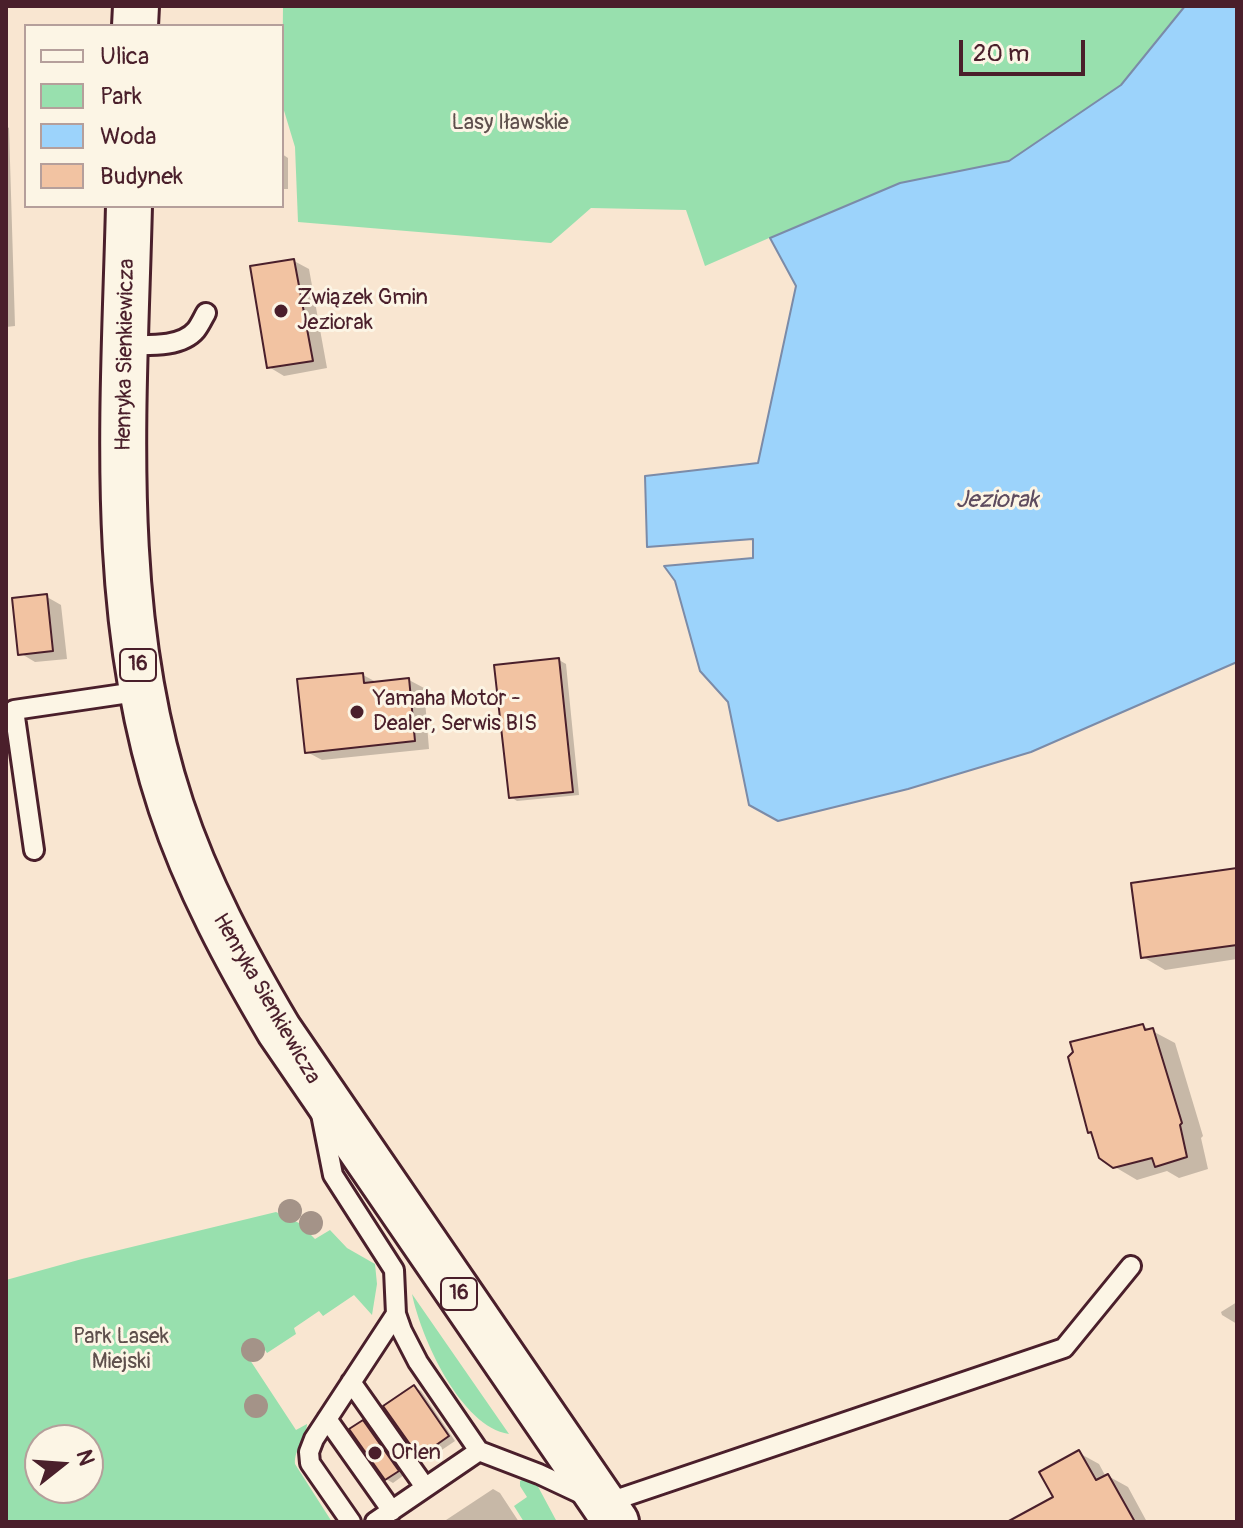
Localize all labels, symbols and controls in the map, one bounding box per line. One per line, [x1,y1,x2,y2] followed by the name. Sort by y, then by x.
[24,24,284,208] legend
[963,24,1089,74] scale bar
[973,39,1029,68] text: 20 m
[100,42,149,71] text: Ulica
[100,82,142,111] text: Park
[451,110,569,136] park label: Lasy Iławskie
[100,122,156,151] text: Woda
[100,162,183,191] text: Budynek
[111,259,141,451] street label: Henryka Sienkiewicza
[297,285,428,336] place label: Związek Gmin Jeziorak
[272,302,290,320] marker: Związek Gmin Jeziorak
[956,487,1038,515] water label: Jeziorak
[120,649,156,681] road number: 16
[373,686,537,738] place label: Yamaha Motor - Dealer, Serwis BIS
[348,703,366,721] marker: Yamaha Motor - Dealer, Serwis BIS
[206,909,326,1089] street label: Henryka Sienkiewicza
[441,1278,477,1310] road number: 16
[73,1324,169,1376] park label: Park Lasek Miejski
[24,1424,104,1504] north arrow
[391,1440,441,1466] place label: Orlen
[366,1444,384,1462] marker: Orlen
[69,1446,101,1469] text: N

